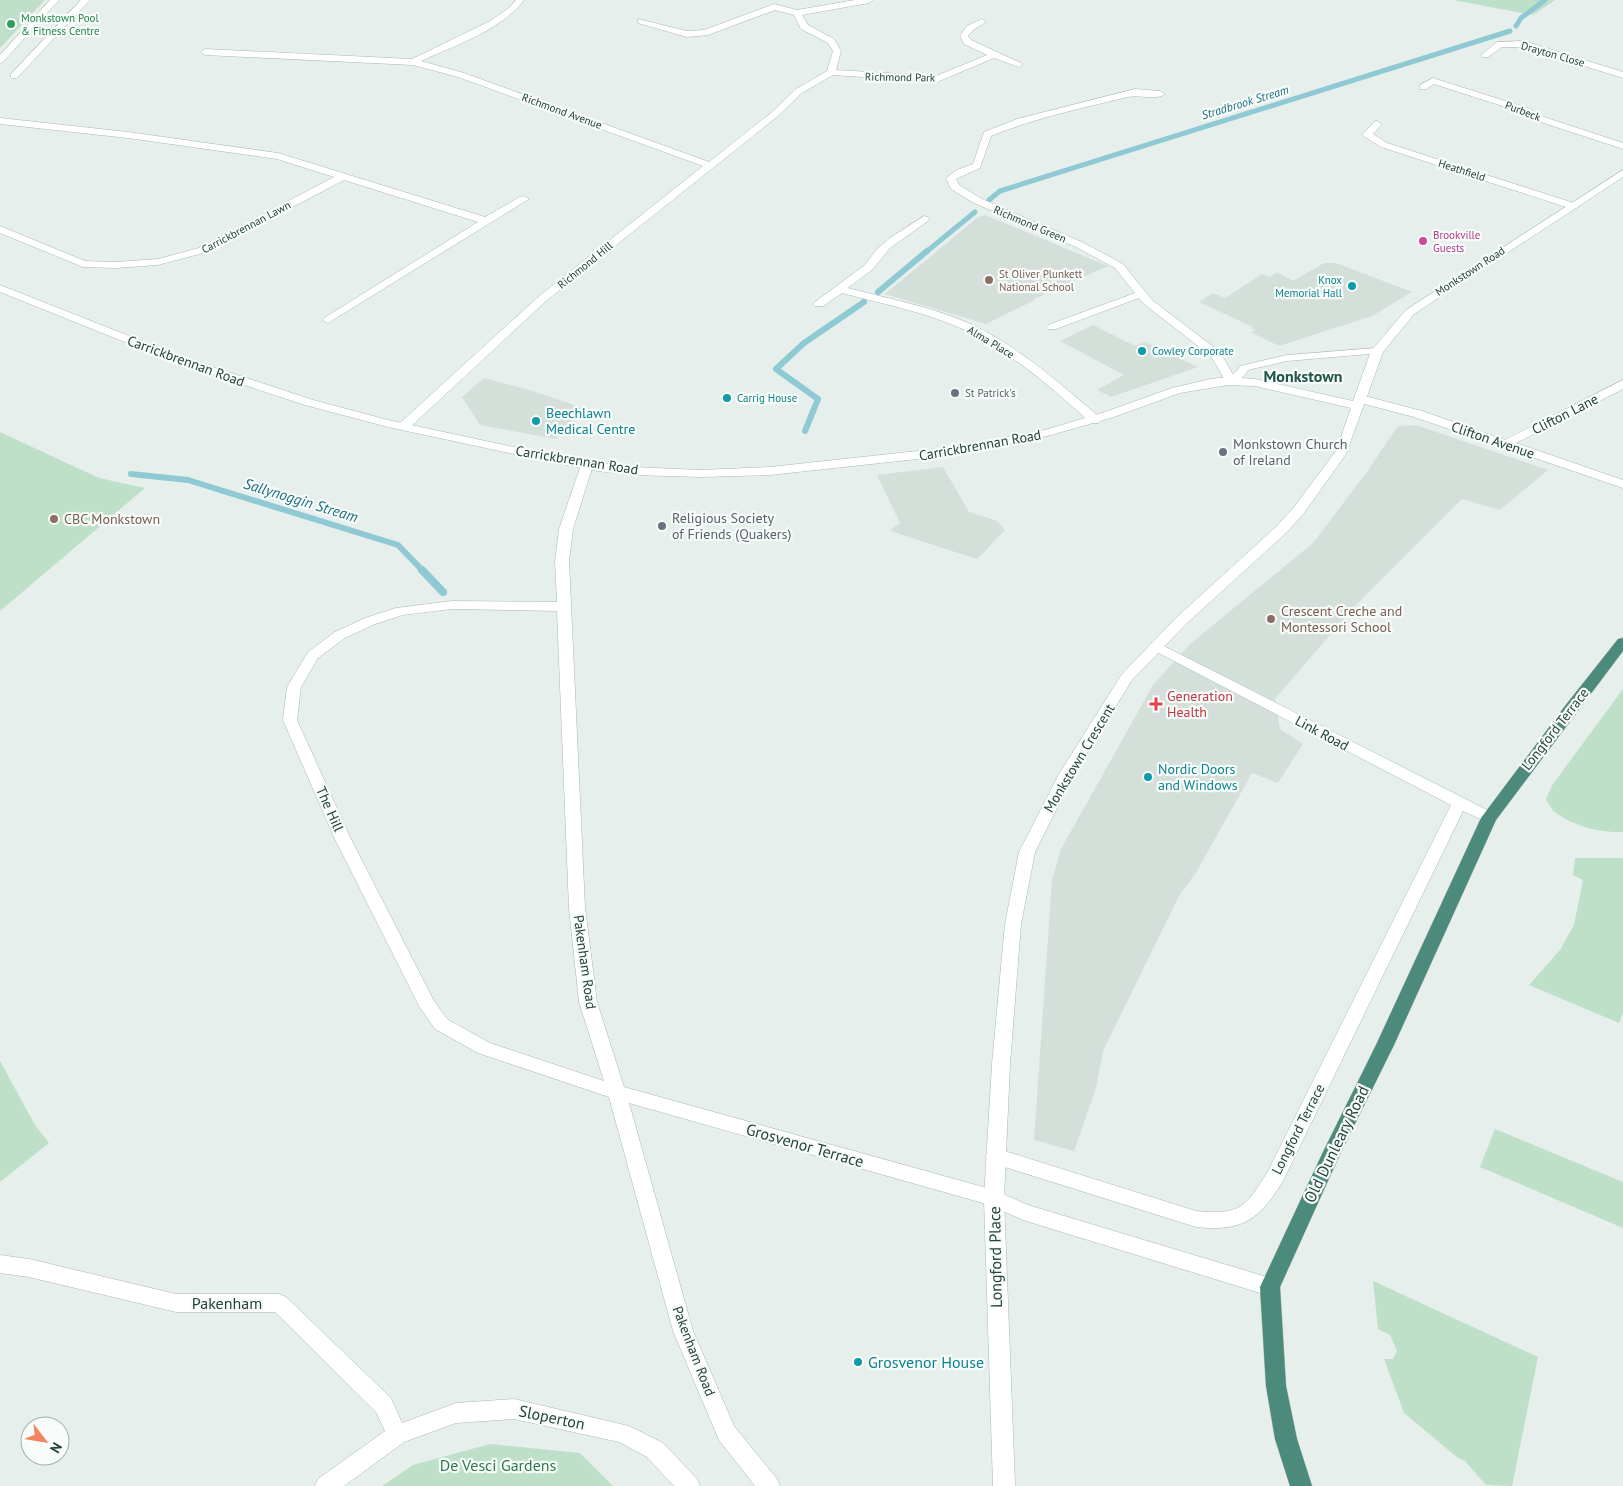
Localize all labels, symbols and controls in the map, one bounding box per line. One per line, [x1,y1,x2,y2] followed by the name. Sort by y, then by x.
[21,11,100,38] place label: Monkstown Pool & Fitness Centre
[5,18,17,30] marker: Monkstown Pool & Fitness Centre
[1520,38,1587,70] street label: Drayton Close
[865,69,936,85] street label: Richmond Park
[1200,82,1290,122] water label: Stradbrook Stream
[520,90,604,132] street label: Richmond Avenue
[1503,98,1543,124] street label: Purbeck
[1437,156,1487,184] street label: Heathfield
[199,198,293,256] street label: Carrickbrennan Lawn
[991,202,1069,246] street label: Richmond Green
[1433,228,1481,255] place label: Brookville Guests
[1417,235,1429,247] marker: Brookville Guests
[555,238,616,292] street label: Richmond Hill
[1433,243,1508,299] street label: Monkstown Road
[999,267,1082,294] place label: St Oliver Plunkett National School
[1275,273,1343,300] place label: Knox Memorial Hall
[983,274,995,286] marker: St Oliver Plunkett National School
[1346,280,1358,292] marker: Knox Memorial Hall
[965,323,1017,362] street label: Alma Place
[125,331,247,391] street label: Carrickbrennan Road
[1152,344,1234,358] place label: Cowley Corporate
[1136,345,1148,357] marker: Cowley Corporate
[1264,366,1342,386] district label: Monkstown
[965,386,1016,400] place label: St Patrick's
[949,387,961,399] marker: St Patrick's
[1529,390,1601,438] street label: Clifton Lane
[737,391,798,405] place label: Carrig House
[721,392,733,404] marker: Carrig House
[546,404,635,438] place label: Beechlawn Medical Centre
[530,415,542,427] marker: Beechlawn Medical Centre
[1449,417,1537,463] street label: Clifton Avenue
[918,425,1042,465] street label: Carrickbrennan Road
[1233,435,1347,469] place label: Monkstown Church of Ireland
[514,441,640,479] street label: Carrickbrennan Road
[1217,446,1229,458] marker: Monkstown Church of Ireland
[242,474,360,526] water label: Sallynoggin Stream
[672,509,792,543] place label: Religious Society of Friends (Quakers)
[64,510,160,528] place label: CBC Monkstown
[48,513,60,525] marker: CBC Monkstown
[656,520,668,532] marker: Religious Society of Friends (Quakers)
[1281,602,1402,636] place label: Crescent Creche and Montessori School
[1265,613,1277,625] marker: Crescent Creche and Montessori School
[1517,684,1593,774] street label: Longford Terrace
[1167,687,1233,721] place label: Generation Health
[1149,697,1163,711] marker: Generation Health
[1039,700,1119,816] street label: Monkstown Crescent
[1292,711,1352,755] street label: Link Road
[1158,760,1238,794] place label: Nordic Doors and Windows
[1142,771,1154,783] marker: Nordic Doors and Windows
[312,784,348,834] street label: The Hill
[569,914,601,1010] street label: Pakenham Road
[1267,1081,1329,1177] street label: Longford Terrace
[1299,1082,1373,1206] street label: Old Dunleary Road
[744,1119,866,1171] street label: Grosvenor Terrace
[984,1206,1006,1308] street label: Longford Place
[192,1293,262,1313] street label: Pakenham
[669,1303,719,1399] street label: Pakenham Road
[868,1352,984,1372] place label: Grosvenor House
[852,1356,864,1368] marker: Grosvenor House
[517,1400,587,1434] street label: Sloperton
[20,1416,70,1466] north arrow
[46,1439,66,1456] text: N
[440,1455,557,1475] park label: De Vesci Gardens

